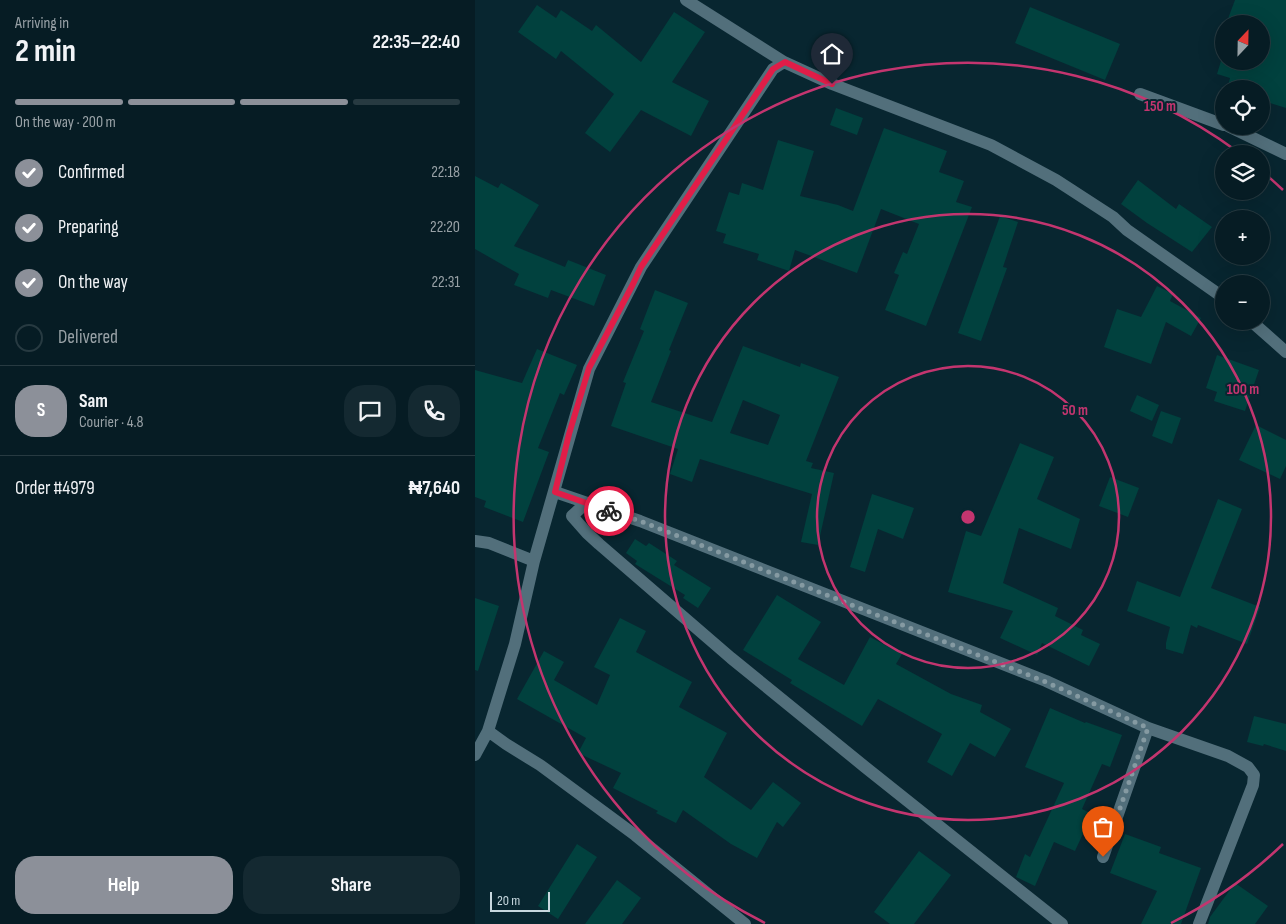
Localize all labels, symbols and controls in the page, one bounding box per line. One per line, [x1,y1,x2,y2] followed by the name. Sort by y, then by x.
[15,14,69,33] text: Arriving in
[1215,15,1270,70] north arrow
[1215,15,1270,330] map controls
[372,31,460,54] text: 22:35–22:40
[15,32,76,71] text: 2 min
[811,33,853,84] pin
[818,40,846,68] icon: home
[1215,80,1270,135] button: locate
[1144,97,1176,116] text: 150 m
[15,113,116,132] text: On the way · 200 m
[1215,145,1270,200] button: layers
[15,159,43,187] icon: check
[58,161,125,184] text: Confirmed
[431,163,460,182] text: 22:18
[1215,210,1270,265] button: +
[15,214,43,242] icon: check
[58,216,119,239] text: Preparing
[430,218,460,237] text: 22:20
[15,269,43,297] icon: check
[58,271,128,294] text: On the way
[431,273,460,292] text: 22:31
[1215,275,1270,330] button: −
[58,326,118,349] text: Delivered
[1227,380,1259,399] text: 100 m
[344,385,396,437] button: chat
[408,385,460,437] button: phone
[79,390,108,413] text: Sam
[37,399,45,422] text: S
[1062,401,1088,420] text: 50 m
[79,413,143,432] text: Courier · 4.8
[15,477,95,500] text: Order #4979
[408,477,460,500] text: ₦7,640
[584,486,634,536] courier
[595,497,623,525] icon: bike
[959,508,977,526] centre of rings
[1082,806,1124,857] pin
[1089,813,1117,841] icon: bag
[15,856,233,914] button: Help
[243,856,460,914] button: Share
[490,889,550,912] scale bar
[497,892,520,909] text: 20 m

